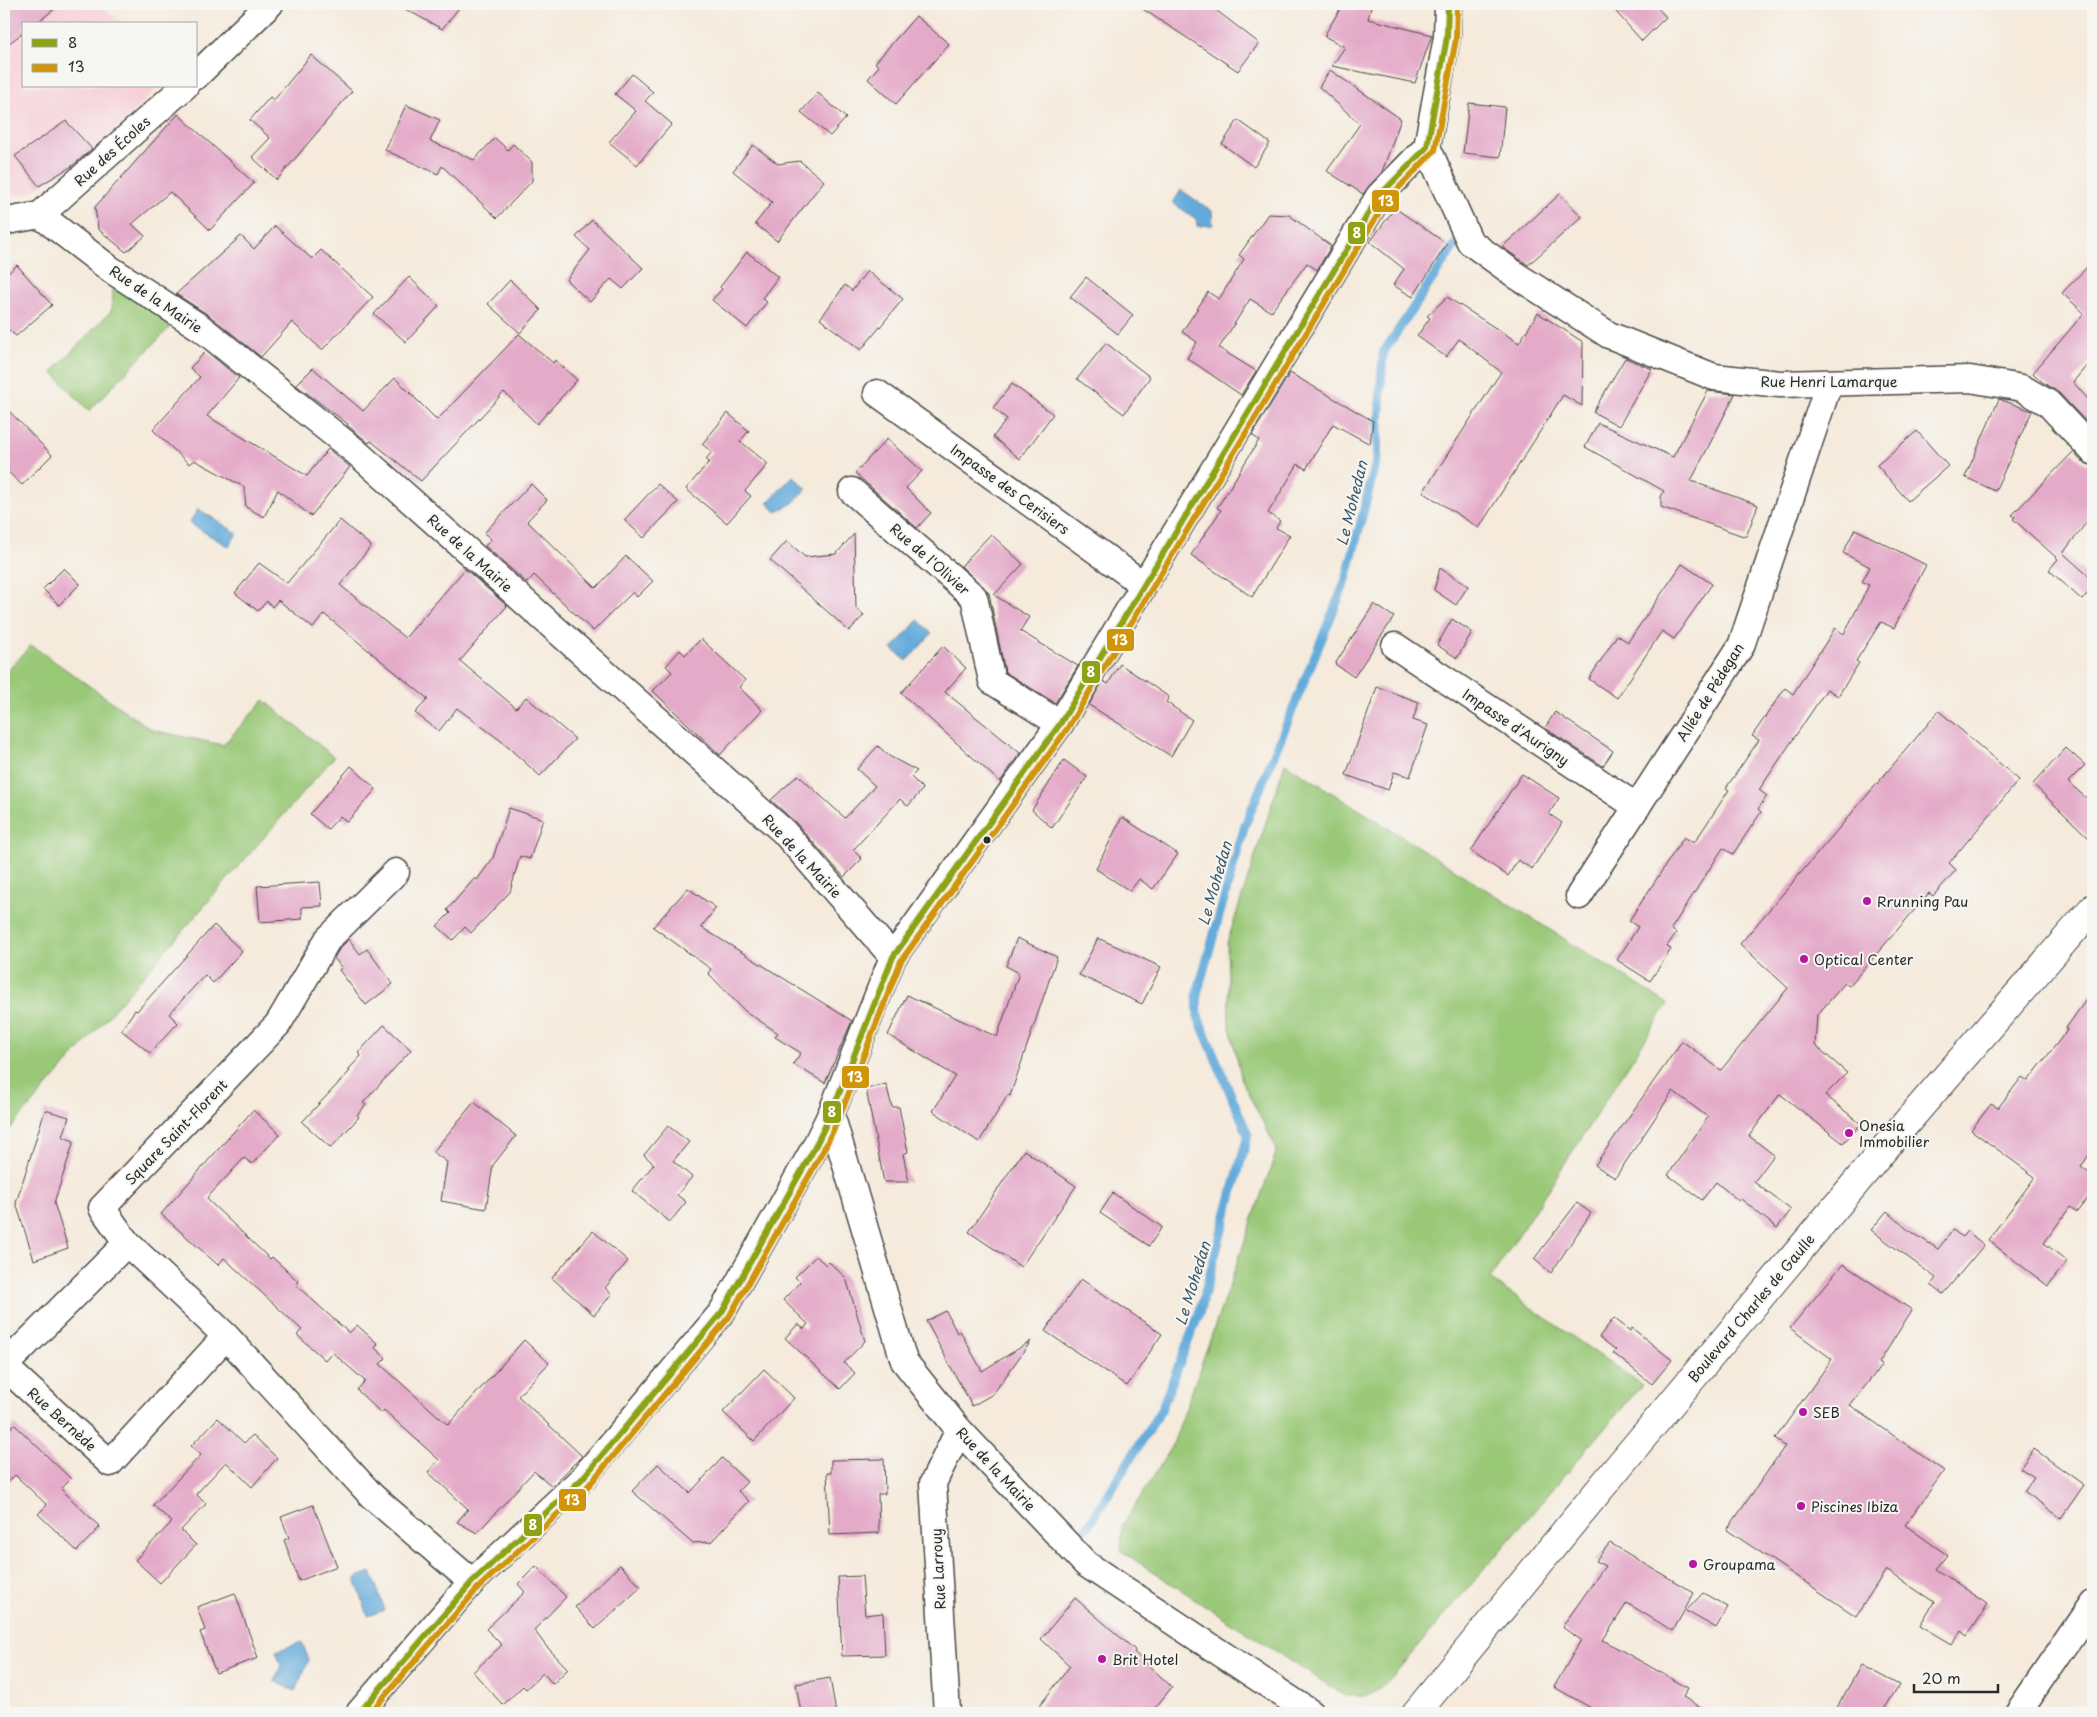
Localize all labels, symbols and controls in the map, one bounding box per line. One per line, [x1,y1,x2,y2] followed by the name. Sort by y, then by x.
[22,22,198,88] legend
[68,30,77,53] text: 8
[68,54,85,77] text: 13
[69,111,155,191] street label: Rue des Écoles
[1371,189,1400,213] line badge: 13
[1378,190,1394,211] text: 13
[1347,221,1366,245] line badge: 8
[1353,222,1362,243] text: 8
[105,260,207,338] street label: Rue de la Mairie
[1761,371,1898,392] street label: Rue Henri Lamarque
[946,439,1074,539] street label: Impasse des Cerisiers
[1329,457,1373,548] water label: Le Mohedan
[423,509,517,597] street label: Rue de la Mairie
[885,518,975,600] street label: Rue de l'Olivier
[1106,628,1135,652] line badge: 13
[1112,629,1128,650] text: 13
[1671,639,1749,745] street label: Allée de Pédegan
[1081,660,1101,684] line badge: 8
[1087,661,1096,682] text: 8
[1458,683,1574,771] street label: Impasse d'Aurigny
[758,809,846,903] street label: Rue de la Mairie
[982,835,992,845] unlabelled marker
[1191,837,1237,928] water label: Le Mohedan
[1877,891,1968,912] place label: Rrunning Pau
[1861,895,1873,907] marker: Rrunning Pau
[1814,949,1914,970] place label: Optical Center
[1798,953,1810,965] marker: Optical Center
[841,1065,870,1089] line badge: 13
[847,1066,863,1087] text: 13
[120,1074,232,1189] street label: Square Saint-Florent
[822,1100,842,1124] line badge: 8
[828,1101,837,1122] text: 8
[1859,1115,1930,1152] place label: Onesia Immobilier
[1843,1127,1855,1139] marker: Onesia Immobilier
[1683,1229,1819,1387] street label: Boulevard Charles de Gaulle
[1168,1237,1216,1328] water label: Le Mohedan
[23,1382,101,1456] street label: Rue Bernède
[1813,1402,1840,1423] place label: SEB
[1797,1406,1809,1418] marker: SEB
[952,1422,1040,1516] street label: Rue de la Mairie
[558,1488,587,1512] line badge: 13
[564,1489,580,1510] text: 13
[1811,1496,1899,1517] place label: Piscines Ibiza
[1795,1500,1807,1512] marker: Piscines Ibiza
[523,1513,543,1537] line badge: 8
[529,1514,538,1535] text: 8
[925,1528,951,1610] street label: Rue Larrouy
[1703,1554,1776,1575] place label: Groupama
[1687,1558,1699,1570] marker: Groupama
[1112,1649,1178,1670] place label: Brit Hotel
[1096,1653,1108,1665] marker: Brit Hotel
[1914,1662,1998,1694] scale bar
[1922,1666,1961,1689] text: 20 m

